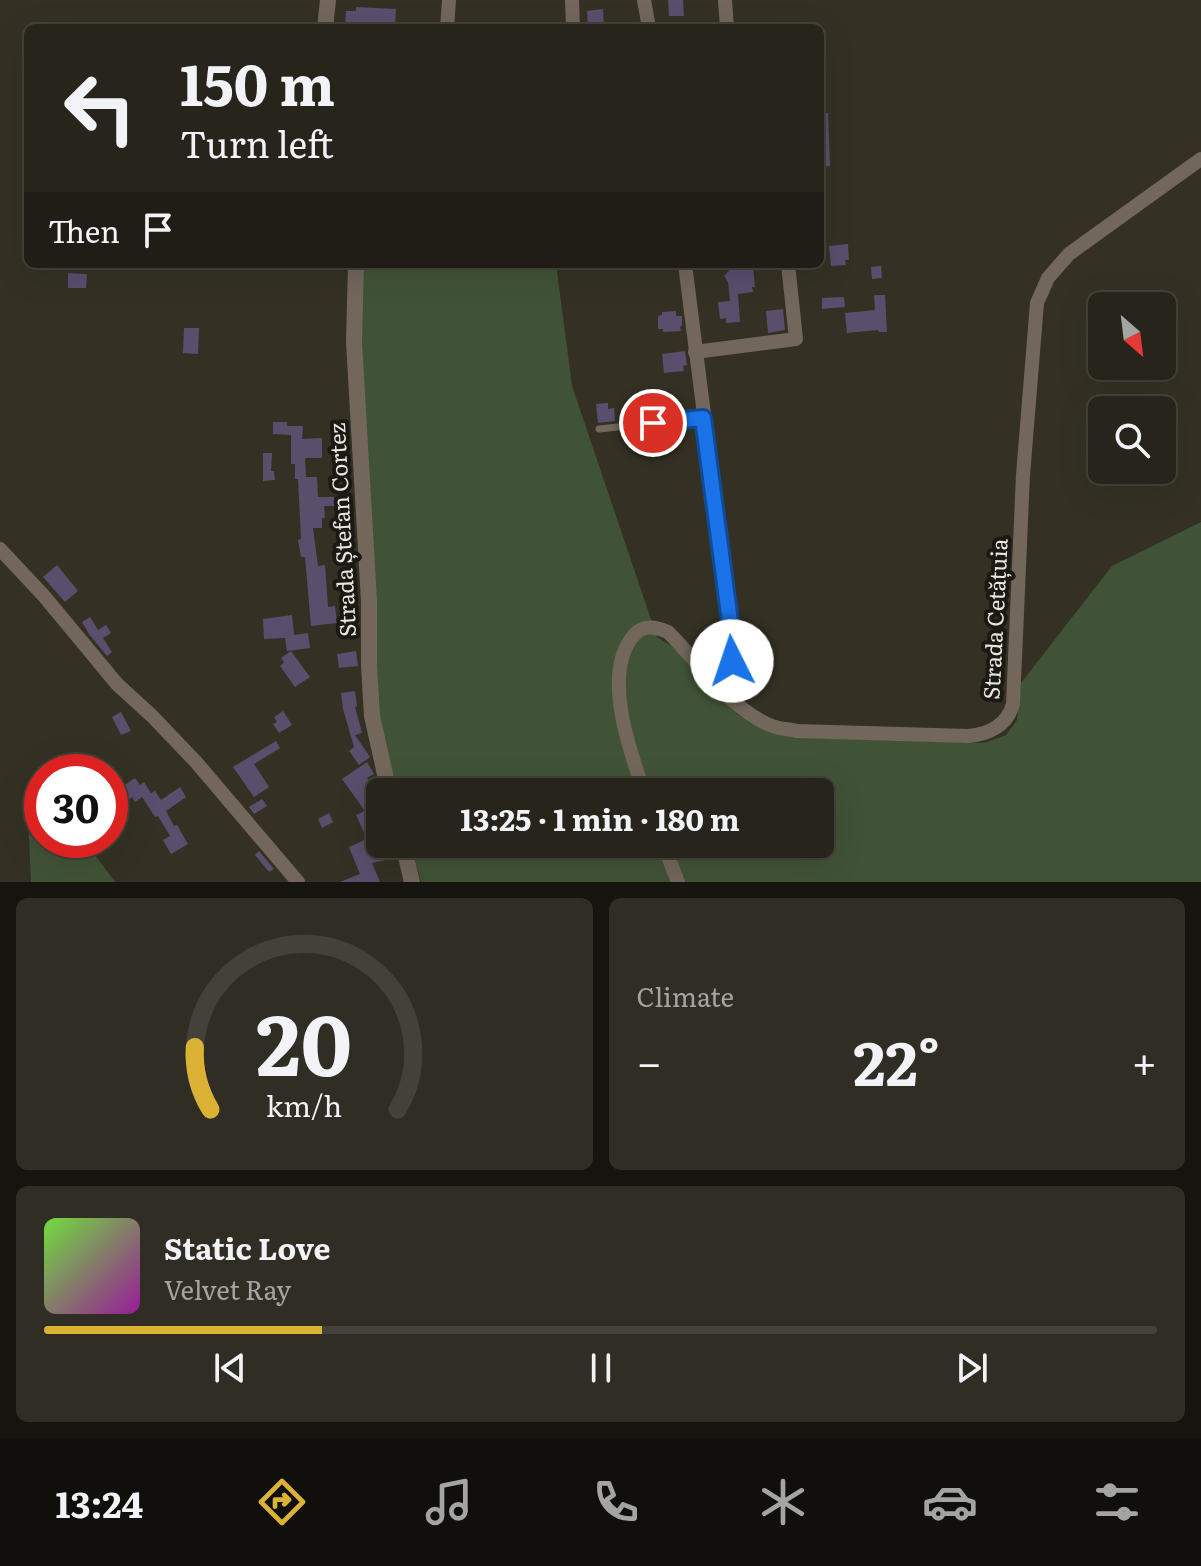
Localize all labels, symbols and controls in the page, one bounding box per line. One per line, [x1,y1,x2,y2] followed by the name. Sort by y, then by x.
[180,40,335,123] text: 150 m
[48,56,152,160] icon: left
[180,116,334,169] text: Turn left
[48,208,120,252] text: Then
[136,208,180,252] icon: arrive
[1088,292,1176,380] north arrow
[1088,292,1176,484] map controls
[619,389,687,457] pin
[1088,396,1176,484] button: search
[631,401,675,445] icon: arrive
[319,422,363,638] street label: Strada Ștefan Cortez
[973,537,1015,700] street label: Strada Cetățuia
[690,619,774,703] position arrow
[24,754,128,858] speed limit sign: 30
[460,796,740,840] text: 13:25 · 1 min · 180 m
[637,976,734,1015] text: Climate
[256,978,352,1102] text: 20
[853,1015,940,1104] text: 22°
[637,1027,662,1093] text: −
[1131,1027,1157,1093] text: +
[266,1083,342,1126] text: km/h
[164,1225,331,1269] text: Static Love
[164,1269,291,1308] text: Velvet Ray
[208,1346,252,1390] icon: previous
[579,1346,623,1390] icon: pause
[950,1346,994,1390] icon: next
[254,1474,310,1530] icon: directions
[421,1474,477,1530] icon: music
[588,1474,644,1530] icon: phone
[755,1474,811,1530] icon: climate
[922,1474,978,1530] icon: car
[1089,1474,1145,1530] icon: filters
[56,1476,143,1529] text: 13:24

